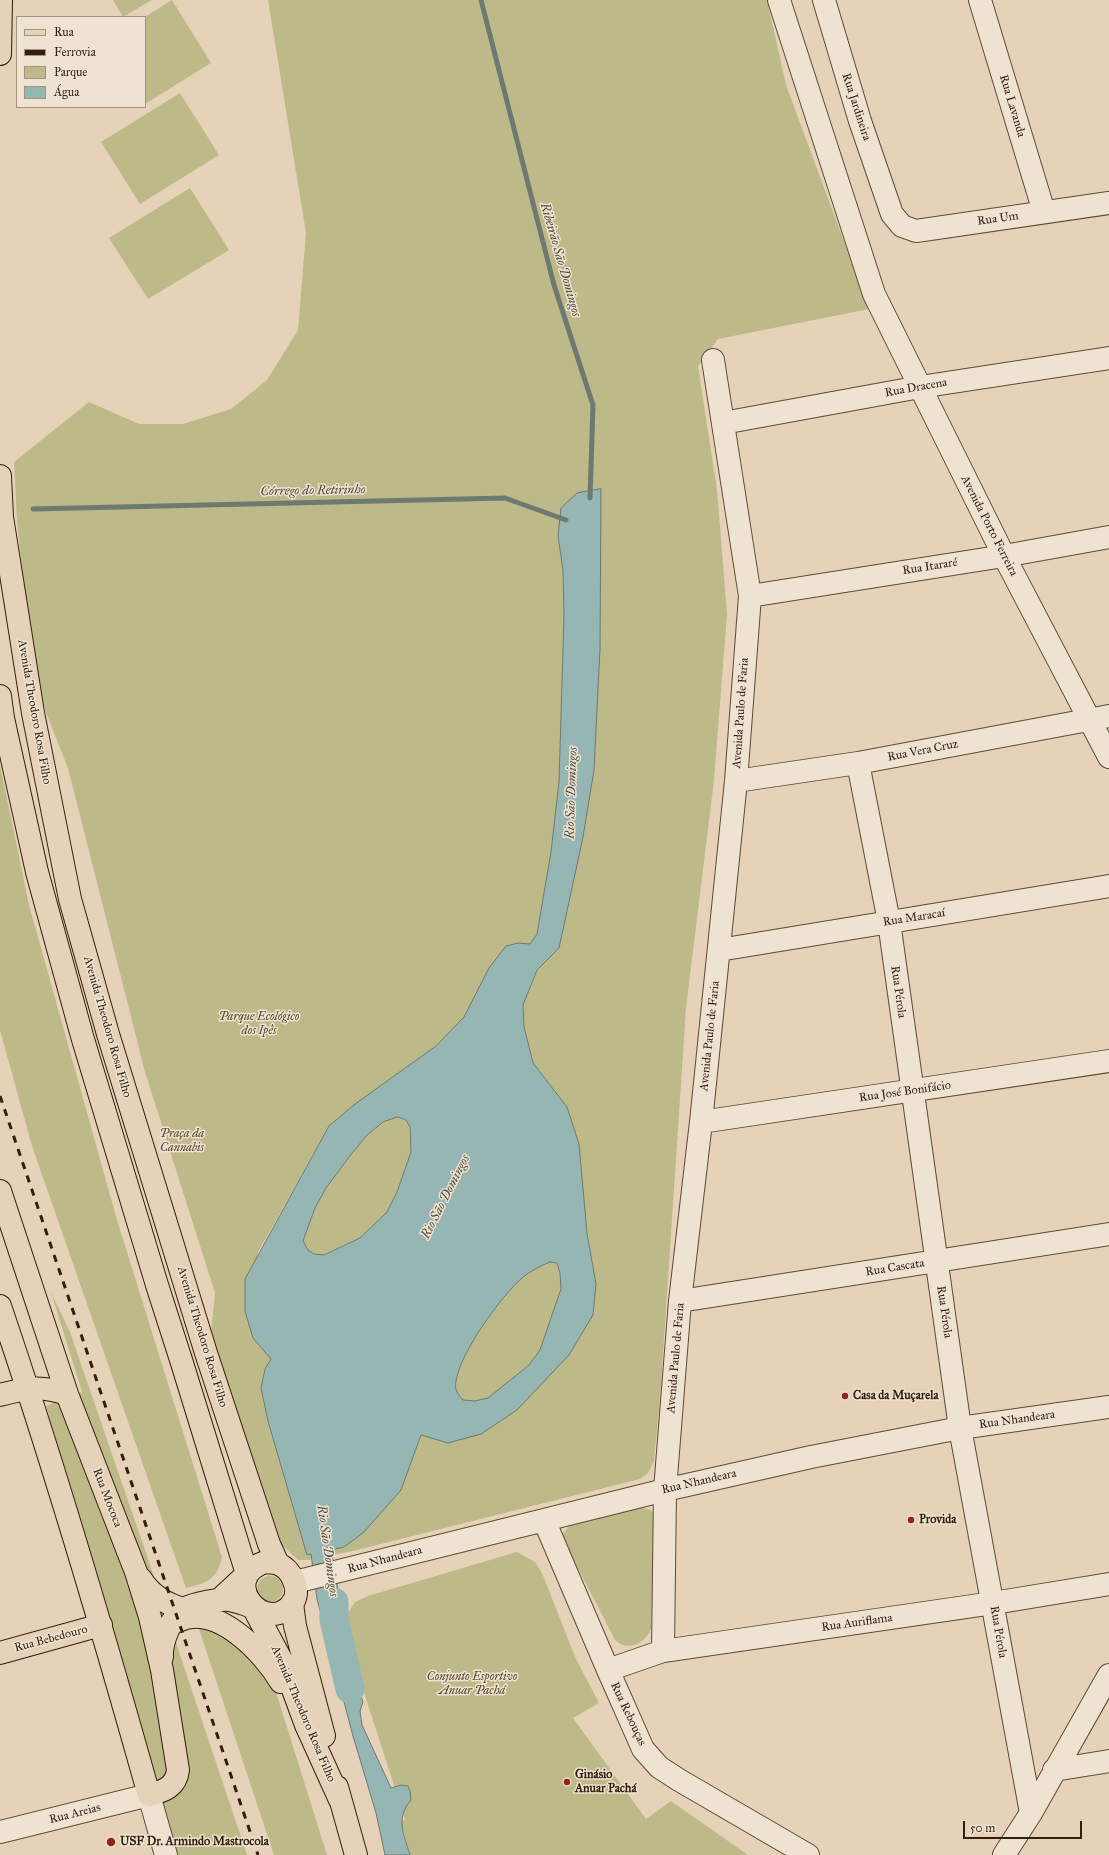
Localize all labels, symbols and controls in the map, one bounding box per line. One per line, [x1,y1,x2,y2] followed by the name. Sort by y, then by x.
[16,16,146,108] legend
[54,25,74,39] text: Rua
[54,45,96,59] text: Ferrovia
[54,65,87,79] text: Parque
[838,71,874,143] street label: Rua Jardineira
[996,73,1028,139] street label: Rua Lavanda
[54,85,79,99] text: Água
[536,201,584,319] water label: Ribeirão São Domingos
[976,209,1020,229] street label: Rua Um
[884,375,948,401] street label: Rua Dracena
[957,473,1021,579] street label: Avenida Porto Ferreira
[260,482,366,500] water label: Córrego do Retirinho
[901,556,959,578] street label: Rua Itararé
[14,639,54,785] street label: Avenida Theodoro Rosa Filho
[730,657,752,769] street label: Avenida Paulo de Faria
[886,737,960,765] street label: Rua Vera Cruz
[563,747,581,839] water label: Rio São Domingos
[882,906,946,930] street label: Rua Maracaí
[80,955,134,1099] street label: Avenida Theodoro Rosa Filho
[887,965,909,1019] street label: Rua Pérola
[697,980,723,1092] street label: Avenida Paulo de Faria
[219,1010,299,1038] park label: Parque Ecológico dos Ipês
[858,1078,952,1106] street label: Rua José Bonifácio
[160,1127,204,1155] park label: Praça da Cannabis
[418,1152,474,1242] water label: Rio São Domingos
[865,1256,925,1280] street label: Rua Cascata
[174,1265,230,1409] street label: Avenida Theodoro Rosa Filho
[933,1285,955,1339] street label: Rua Pérola
[664,1302,688,1414] street label: Avenida Paulo de Faria
[853,1389,938,1403] place label: Casa da Muçarela
[840,1391,850,1401] marker: Casa da Muçarela
[978,1408,1056,1432] street label: Rua Nhandeara
[89,1466,125,1530] street label: Rua Mococa
[660,1466,738,1498] street label: Rua Nhandeara
[313,1504,341,1598] water label: Rio São Domingos
[919,1513,956,1527] place label: Provida
[906,1515,916,1525] marker: Provida
[346,1543,424,1577] street label: Rua Nhandeara
[986,1605,1010,1659] street label: Rua Pérola
[821,1611,893,1635] street label: Rua Auriflama
[13,1622,89,1656] street label: Rua Bebedouro
[268,1644,338,1784] street label: Avenida Theodoro Rosa Filho
[427,1670,517,1698] park label: Conjunto Esportivo Anuar Pachá
[607,1680,649,1748] street label: Rua Rebouças
[575,1768,637,1796] place label: Ginásio Anuar Pachá
[562,1777,572,1787] marker: Ginásio Anuar Pachá
[48,1801,102,1827] street label: Rua Areias
[965,1813,1084,1839] scale bar
[970,1821,995,1835] text: 50 m
[120,1835,269,1849] place label: USF Dr. Armindo Mastrocola
[105,1836,117,1848] marker: USF Dr. Armindo Mastrocola

